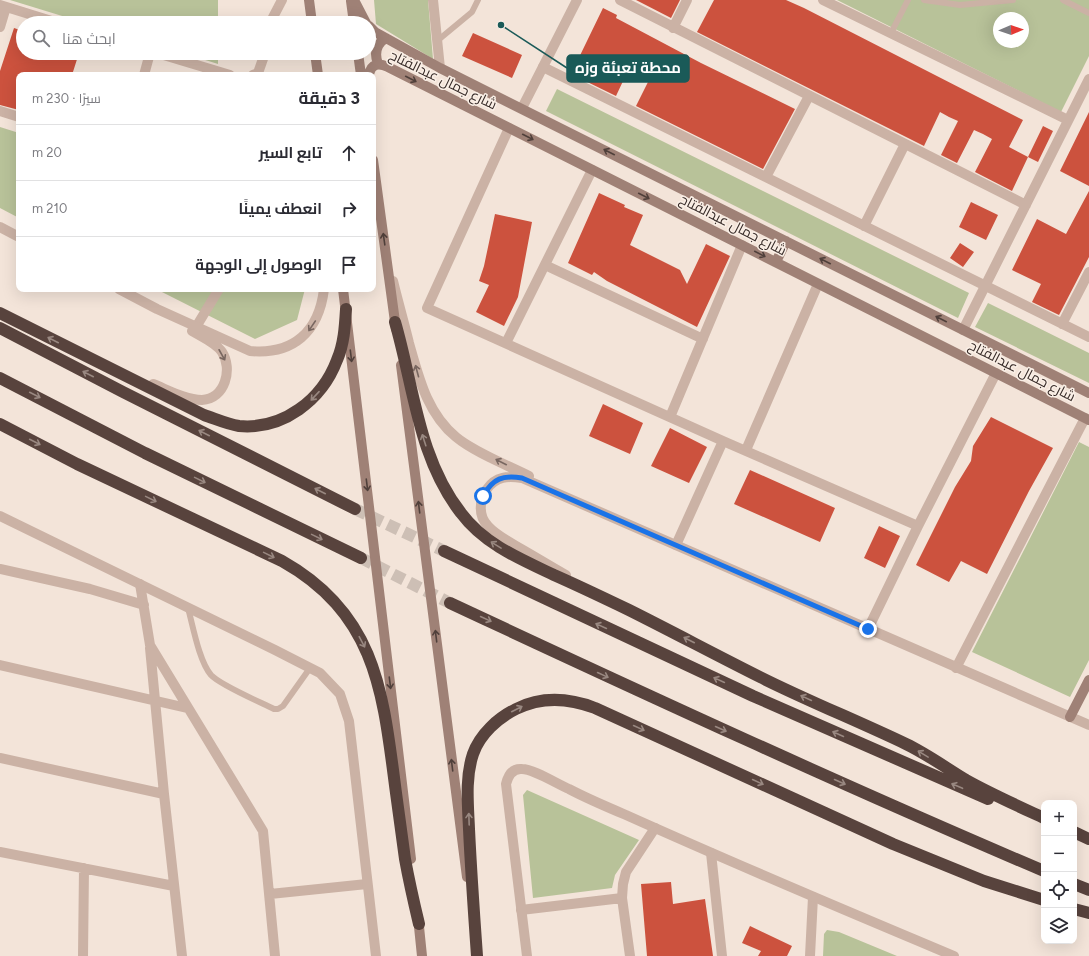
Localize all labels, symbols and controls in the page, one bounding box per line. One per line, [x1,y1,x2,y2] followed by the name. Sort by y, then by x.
[993,12,1029,48] north arrow
[16,16,376,60] search box
[30,27,52,49] icon: search
[62,30,116,48] text: ابحث هنا
[386,47,500,113] street label: شارع جمال عبدالفتاح
[567,55,689,82] callout: محطة تعبئة وزه
[575,59,681,77] text: محطة تعبئة وزه
[405,76,417,83] one-way arrow
[298,88,360,108] text: 3 دقيقة
[32,91,101,106] text: سيرًا · 230 m
[521,134,533,141] one-way arrow
[338,142,360,164] icon: ahead
[259,144,322,162] text: تابع السير
[32,145,62,160] text: 20 m
[603,148,615,155] one-way arrow
[677,191,789,259] street label: شارع جمال عبدالفتاح
[637,193,649,200] one-way arrow
[338,198,360,220] icon: right
[238,200,322,218] text: انعطف يمينًا
[32,201,67,216] text: 210 m
[380,233,388,246] one-way arrow
[753,251,765,258] one-way arrow
[338,254,360,276] icon: arrive
[195,256,322,274] text: الوصول إلى الوجهة
[819,257,831,264] one-way arrow
[936,315,948,323] one-way arrow
[308,320,316,331] one-way arrow
[47,336,59,343] one-way arrow
[966,337,1078,405] street label: شارع جمال عبدالفتاح
[219,349,227,361] one-way arrow
[348,349,355,362] one-way arrow
[413,365,420,378] one-way arrow
[82,370,94,377] one-way arrow
[310,391,320,401] one-way arrow
[28,392,40,400] one-way arrow
[198,429,210,436] one-way arrow
[420,434,427,447] one-way arrow
[28,439,40,446] one-way arrow
[495,458,507,465] one-way arrow
[194,477,206,484] one-way arrow
[363,478,371,491] one-way arrow
[314,487,326,494] one-way arrow
[474,487,492,505] route start
[145,496,157,503] one-way arrow
[415,501,423,514] one-way arrow
[311,534,323,541] one-way arrow
[491,541,502,549] one-way arrow
[263,552,275,559] one-way arrow
[479,616,491,623] one-way arrow
[859,620,877,638] route end
[596,621,608,629] one-way arrow
[432,630,440,643] one-way arrow
[359,636,366,648] one-way arrow
[684,636,696,644] one-way arrow
[597,671,609,679] one-way arrow
[386,676,394,689] one-way arrow
[714,676,726,683] one-way arrow
[800,694,812,701] one-way arrow
[510,705,522,712] one-way arrow
[633,725,645,732] one-way arrow
[715,726,727,733] one-way arrow
[832,729,844,737] one-way arrow
[917,749,929,757] one-way arrow
[448,759,456,772] one-way arrow
[751,779,763,786] one-way arrow
[834,779,846,786] one-way arrow
[951,782,963,789] one-way arrow
[1041,800,1077,944] map controls
[1041,800,1077,836] button: +
[465,813,473,826] one-way arrow
[1041,836,1077,872] button: −
[1041,872,1077,908] button: locate
[1041,908,1077,944] button: layers

